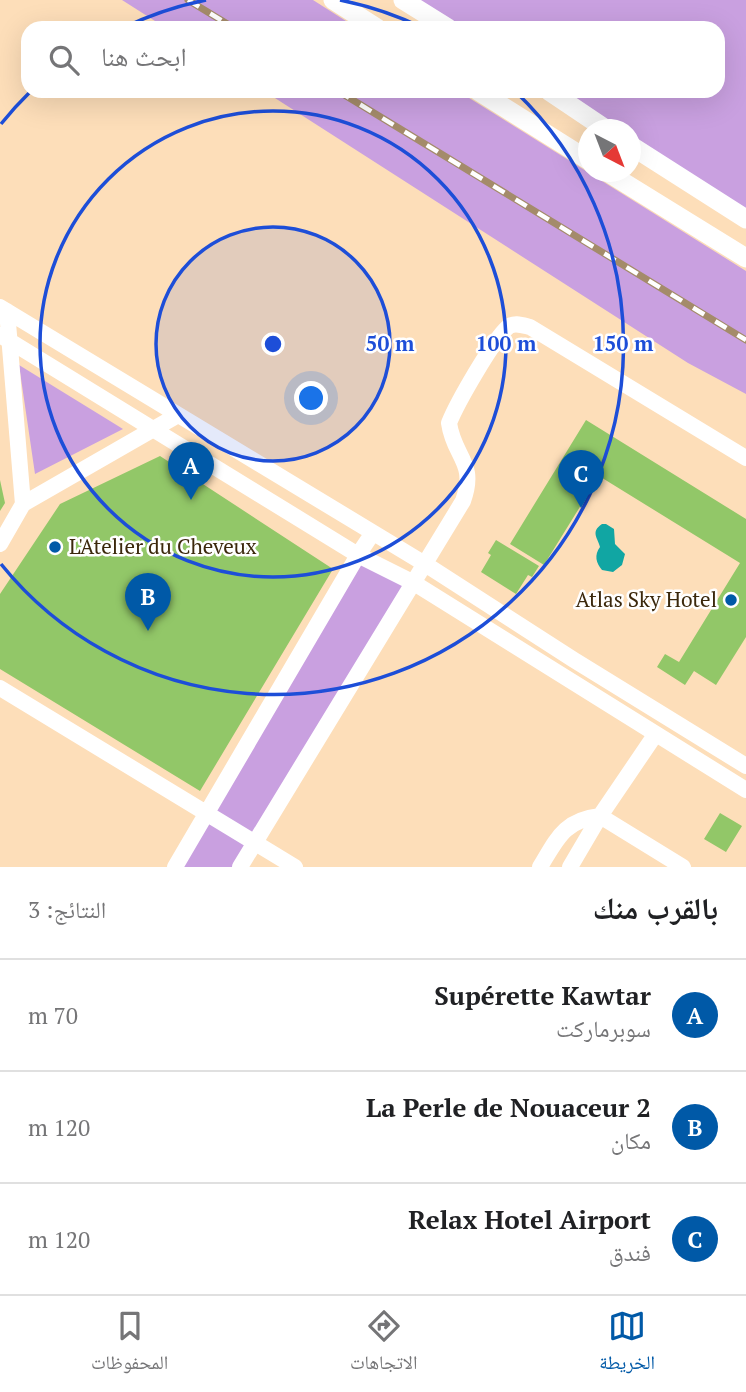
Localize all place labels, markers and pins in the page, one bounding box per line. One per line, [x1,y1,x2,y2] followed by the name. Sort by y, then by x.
[261,332,285,356] centre of rings
[168,442,214,500] pin: A
[558,450,604,508] pin: C
[69,532,257,560] place label: L'Atelier du Cheveux
[47,539,63,555] marker: L'Atelier du Cheveux
[125,573,171,631] pin: B
[576,585,717,613] place label: Atlas Sky Hotel
[723,592,739,608] marker: Atlas Sky Hotel

